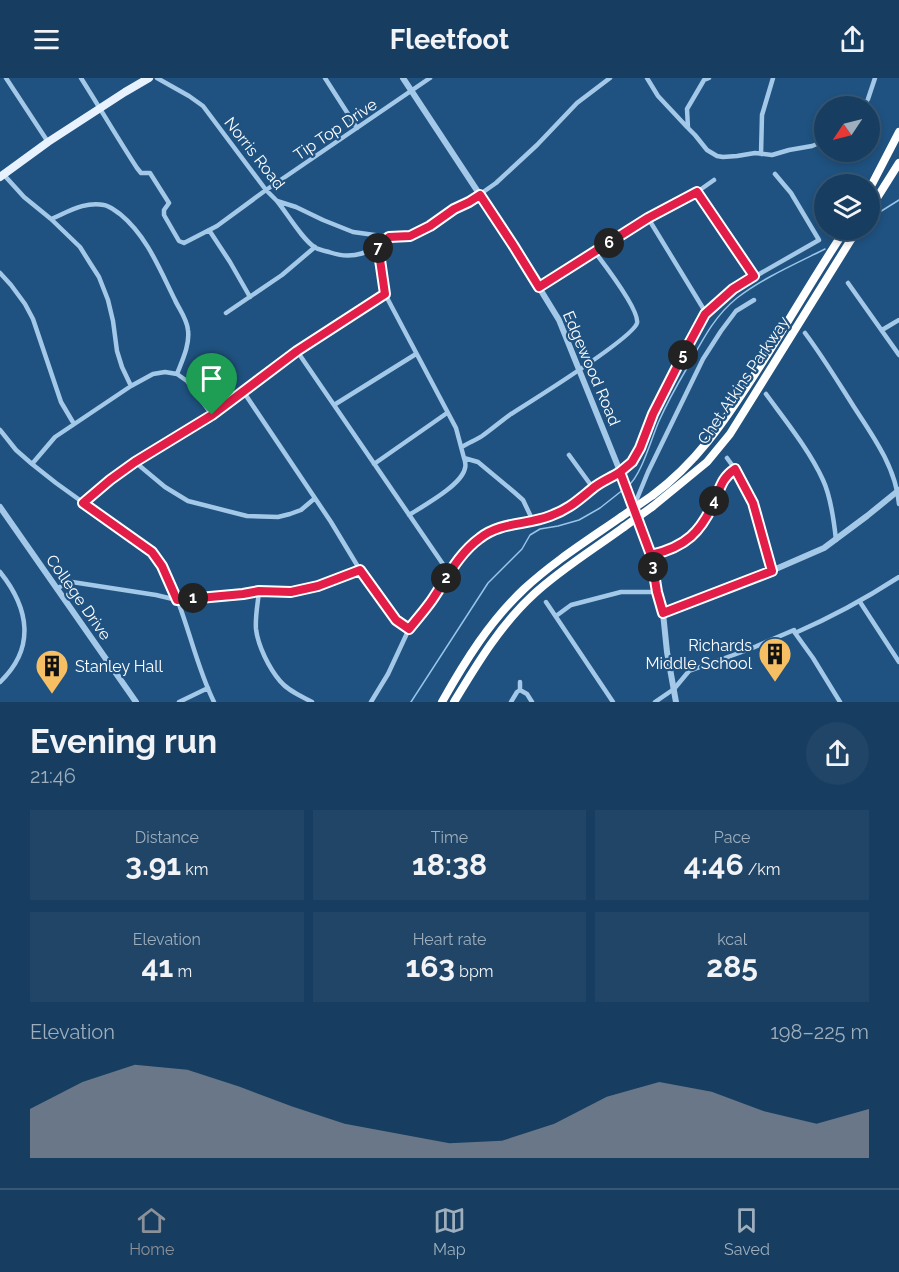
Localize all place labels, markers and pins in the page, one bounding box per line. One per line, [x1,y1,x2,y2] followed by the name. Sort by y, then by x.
[594,228,624,258] pin: 6
[363,233,393,263] pin: 7
[668,340,698,370] pin: 5
[186,353,237,415] pin
[699,486,729,516] pin: 4
[638,552,668,582] pin: 3
[431,563,461,593] pin: 2
[178,583,208,613] pin: 1
[646,636,753,673] place label: Richards Middle School
[757,636,793,683] building icon: Richards Middle School
[34,648,70,695] building icon: Stanley Hall
[75,657,164,676] place label: Stanley Hall

